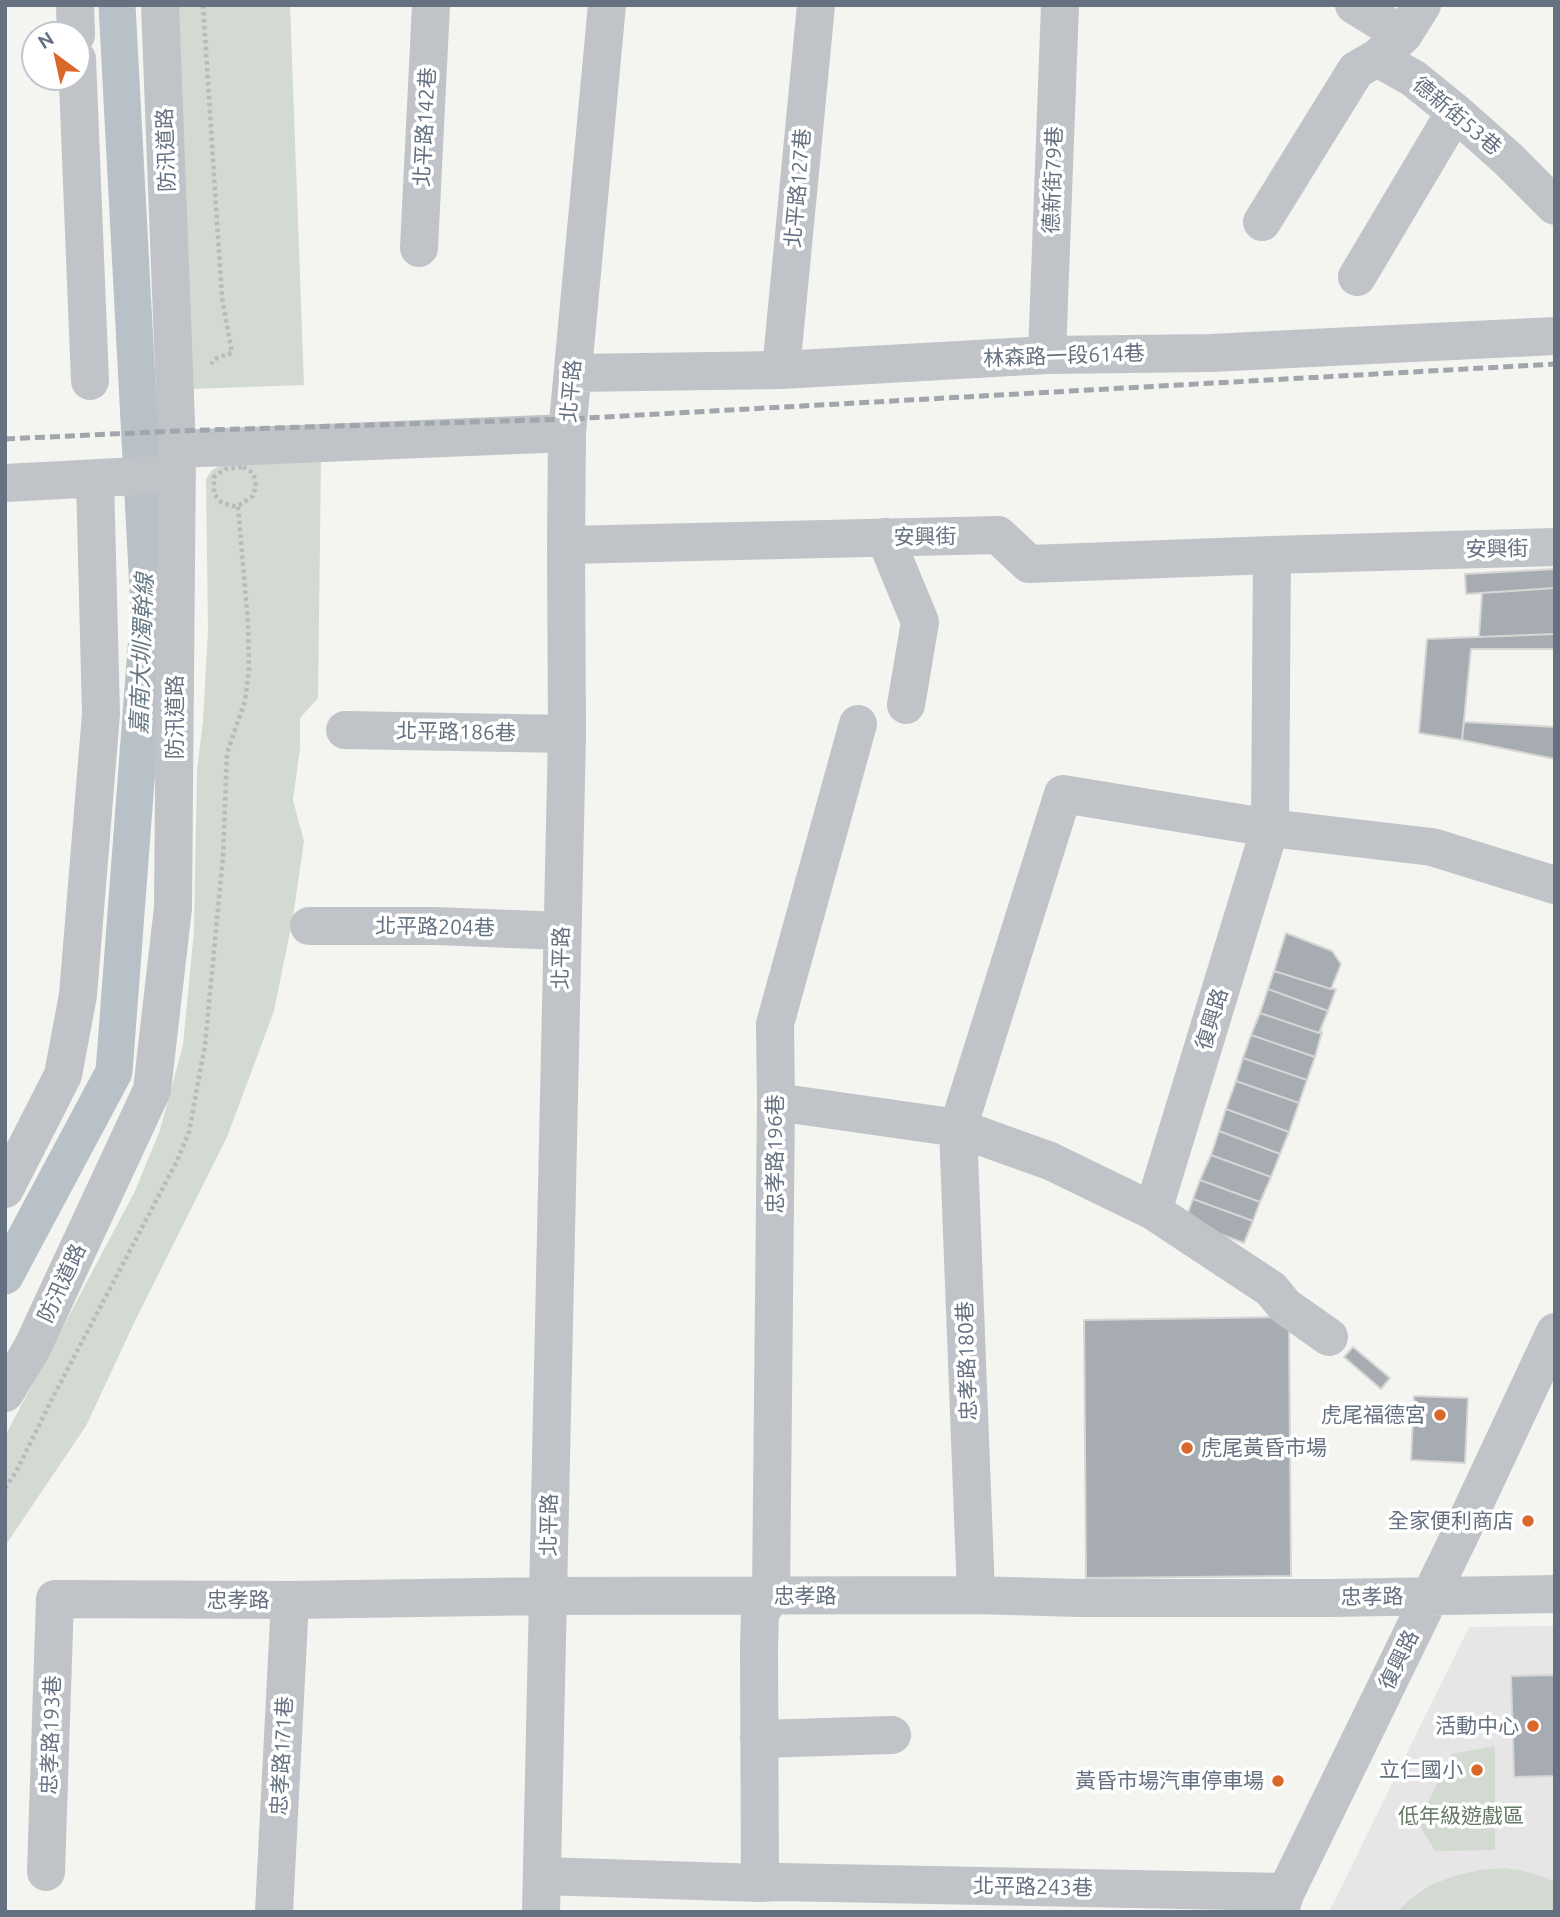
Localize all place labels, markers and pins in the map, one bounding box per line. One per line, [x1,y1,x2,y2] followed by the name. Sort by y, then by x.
[1321,1402,1426,1428] place label: 虎尾福德宮
[1432,1407,1448,1423] marker: 虎尾福德宮
[1201,1435,1327,1461] place label: 虎尾黃昏市場
[1179,1440,1195,1456] marker: 虎尾黃昏市場
[1388,1508,1514,1534] place label: 全家便利商店
[1520,1513,1536,1529] marker: 全家便利商店
[1435,1713,1519,1739] place label: 活動中心
[1525,1718,1541,1734] marker: 活動中心
[1379,1757,1463,1783] place label: 立仁國小
[1469,1762,1485,1778] marker: 立仁國小
[1075,1768,1264,1794] place label: 黃昏市場汽車停車場
[1270,1773,1286,1789] marker: 黃昏市場汽車停車場

